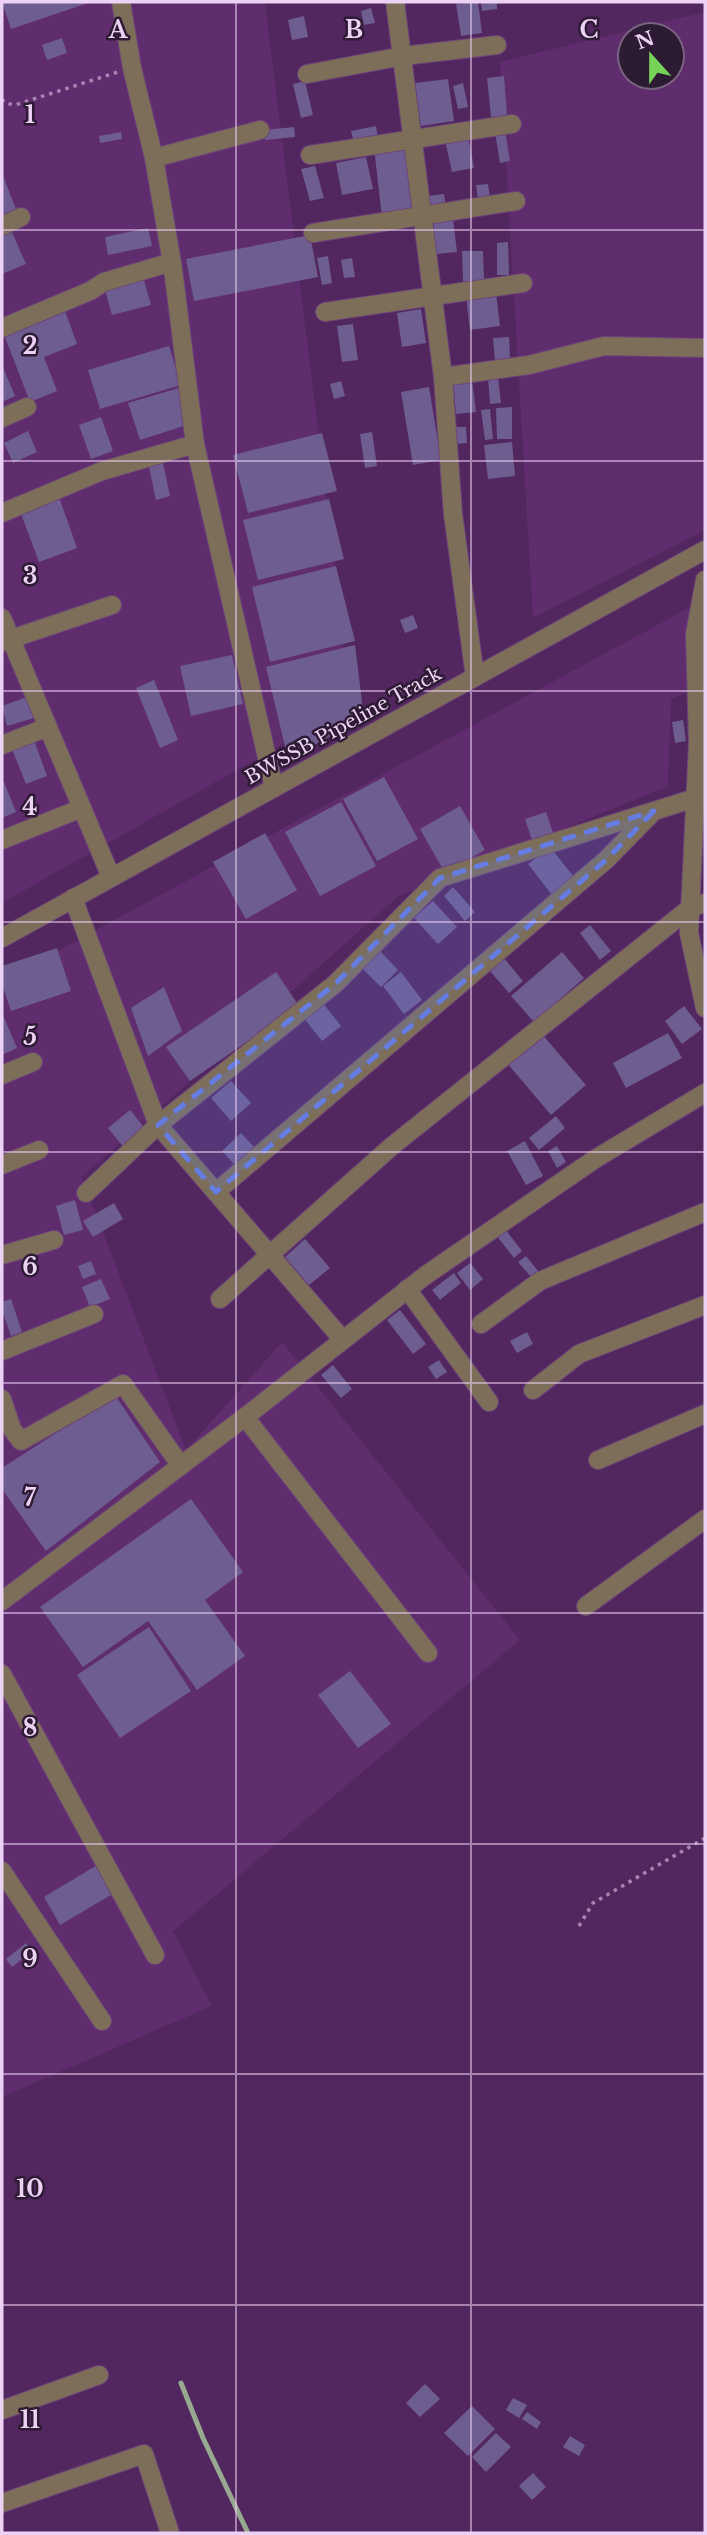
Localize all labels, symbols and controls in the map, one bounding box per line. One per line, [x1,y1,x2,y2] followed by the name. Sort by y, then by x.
[108,16,129,44] text: A
[345,16,363,44] text: B
[580,16,598,44] text: C
[616,21,686,91] north arrow
[633,27,658,55] text: N
[25,101,35,129] text: 1
[23,332,37,360] text: 2
[23,562,37,590] text: 3
[241,662,446,789] street label: BWSSB Pipeline Track
[22,793,38,821] text: 4
[23,1023,37,1051] text: 5
[22,1253,38,1281] text: 6
[24,1484,37,1512] text: 7
[23,1714,37,1742] text: 8
[22,1945,38,1973] text: 9
[16,2175,44,2203] text: 10
[20,2406,40,2434] text: 11

